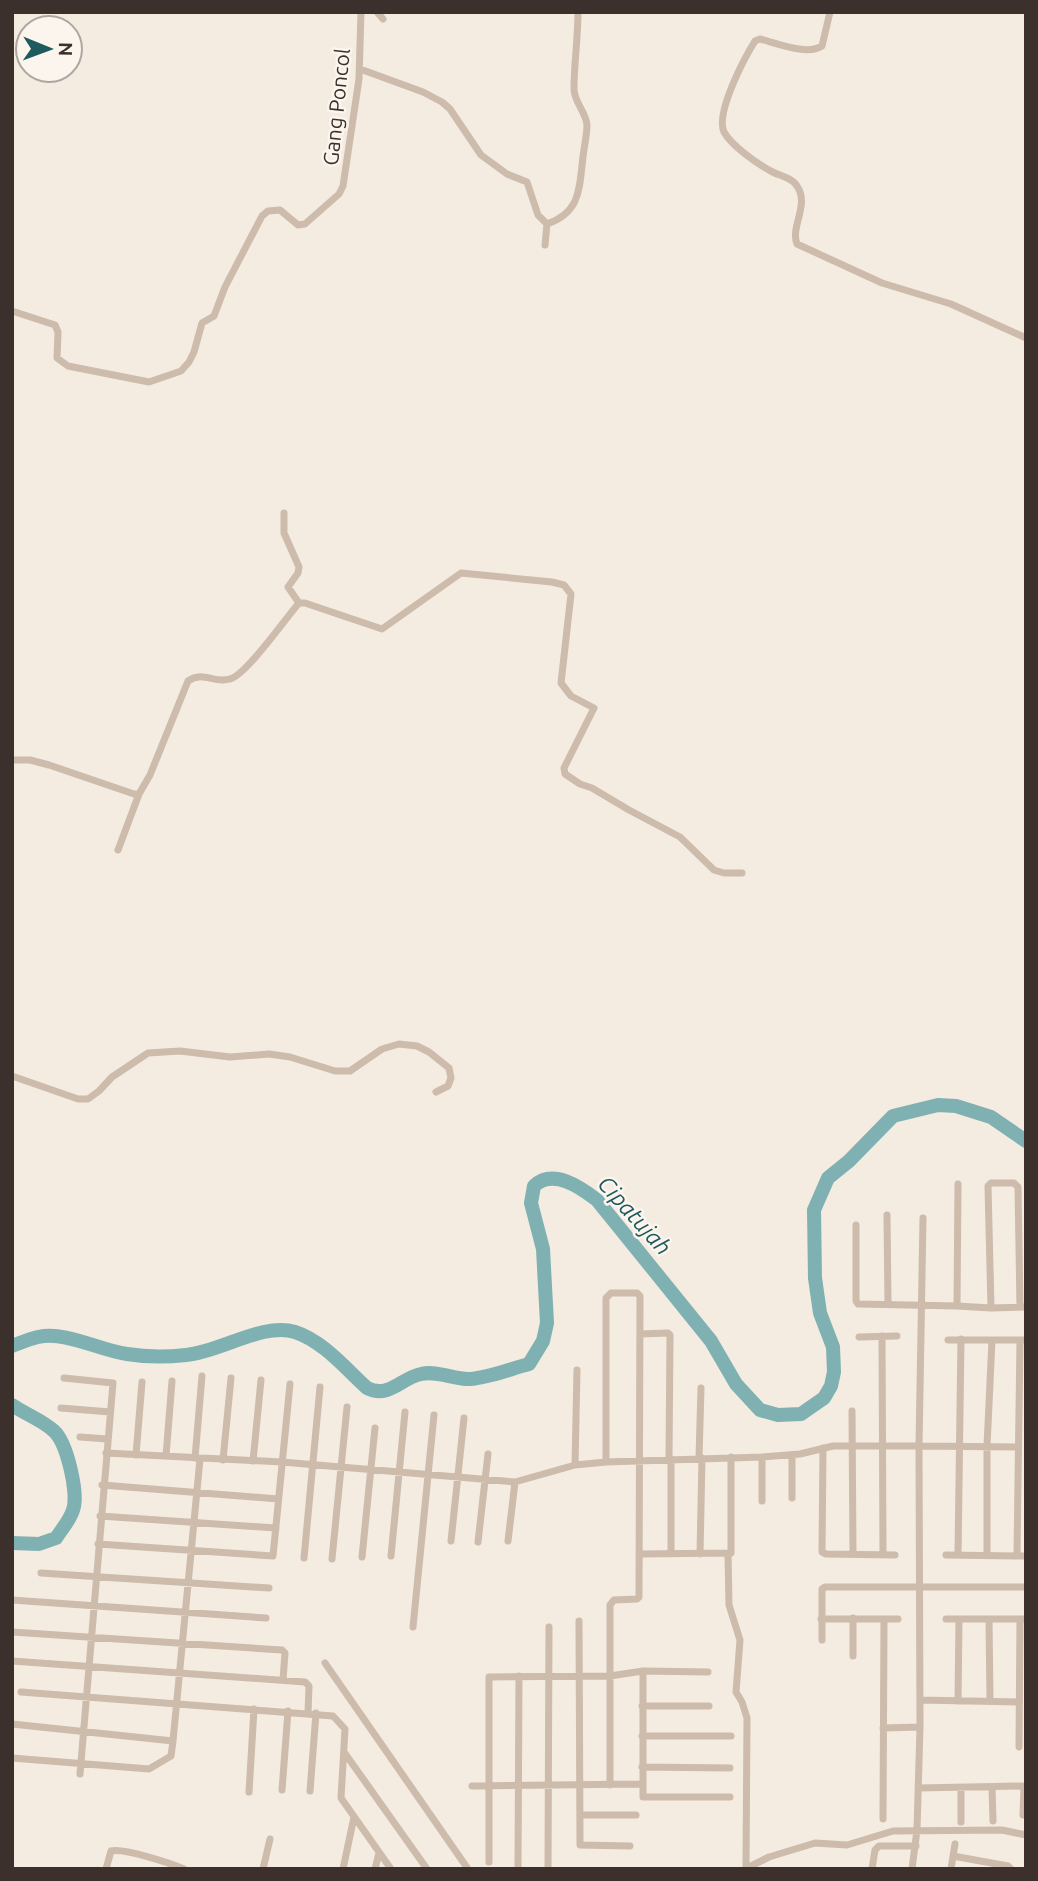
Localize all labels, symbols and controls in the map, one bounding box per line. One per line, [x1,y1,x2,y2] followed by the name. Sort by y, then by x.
[14,14,84,84] north arrow
[55,42,77,57] text: N
[318,47,354,167] street label: Gang Poncol
[593,1171,677,1259] water label: Cipatujah

